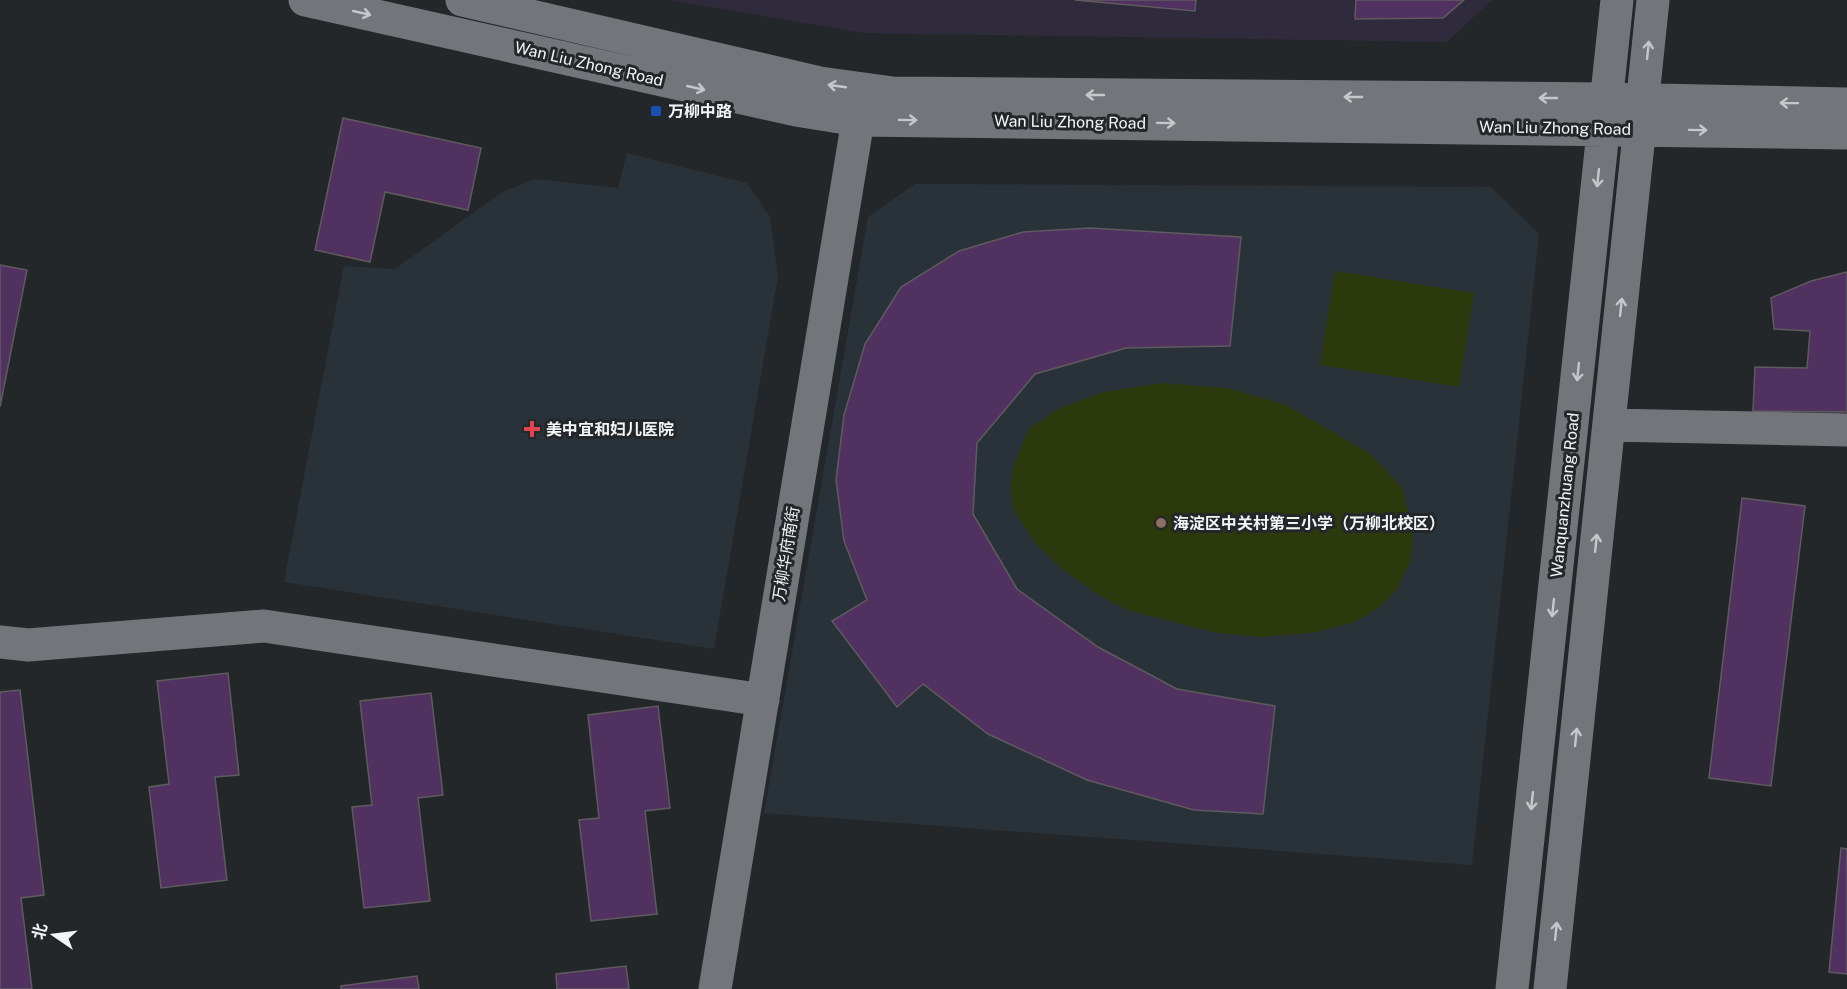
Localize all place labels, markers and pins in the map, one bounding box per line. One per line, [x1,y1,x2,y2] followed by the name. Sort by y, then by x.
[668,102,732,121] place label: 万柳中路
[649,104,663,118] marker: 万柳中路
[523,420,541,438] marker: 美中宜和妇儿医院
[546,420,674,439] place label: 美中宜和妇儿医院
[1173,514,1445,533] place label: 海淀区中关村第三小学（万柳北校区）
[1154,516,1168,530] marker: 海淀区中关村第三小学（万柳北校区）

